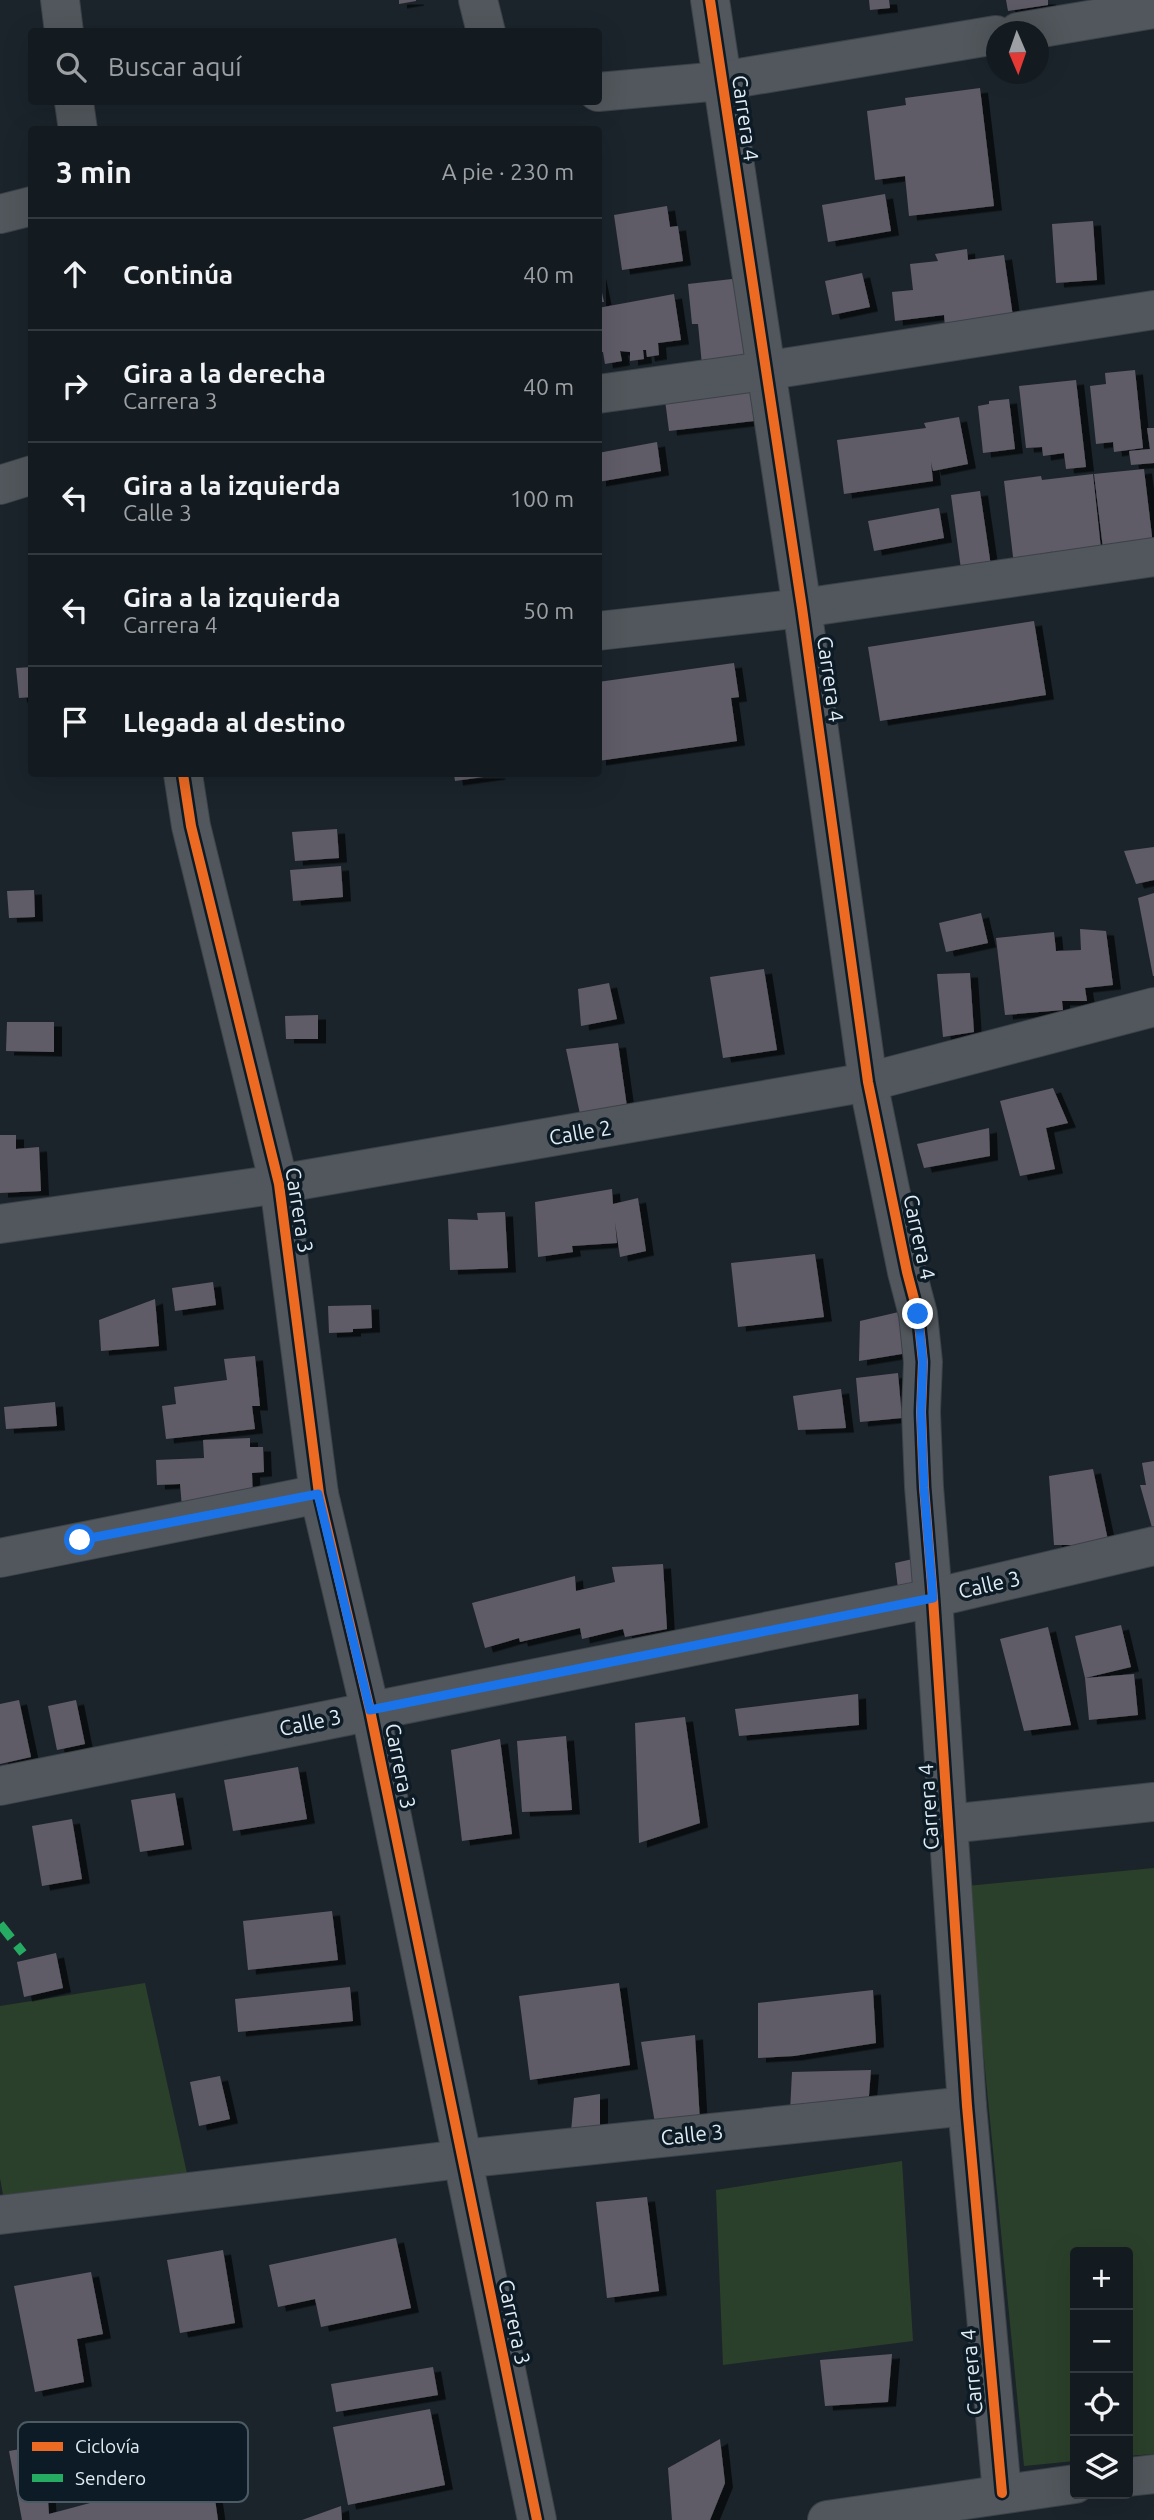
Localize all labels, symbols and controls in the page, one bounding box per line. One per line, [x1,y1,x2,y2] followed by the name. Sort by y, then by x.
[986,21,1049,84] north arrow
[28,28,602,105] search box
[52,48,90,86] icon: search
[108,52,242,81] text: Buscar aquí
[728,73,764,163] street label: Carrera 4
[56,155,132,189] text: 3 min
[442,159,574,184] text: A pie · 230 m
[56,255,94,293] icon: ahead
[123,260,233,289] text: Continúa
[523,262,574,287] text: 40 m
[123,359,326,388] text: Gira a la derecha
[56,367,94,405] icon: right
[523,374,574,399] text: 40 m
[123,388,218,413] text: Carrera 3
[123,471,341,500] text: Gira a la izquierda
[56,479,94,517] icon: left
[510,486,574,511] text: 100 m
[123,500,192,525] text: Calle 3
[123,583,341,612] text: Gira a la izquierda
[56,591,94,629] icon: left
[523,598,574,623] text: 50 m
[123,612,218,637] text: Carrera 4
[813,634,849,724] street label: Carrera 4
[56,703,94,741] icon: arrive
[123,708,346,737] text: Llegada al destino
[547,1115,613,1149] street label: Calle 2
[281,1165,319,1255] street label: Carrera 3
[899,1192,941,1282] street label: Carrera 4
[902,1298,933,1329] route end
[64,1524,95,1555] route start
[956,1565,1022,1603] street label: Calle 3
[277,1704,343,1740] street label: Calle 3
[381,1721,421,1811] street label: Carrera 3
[913,1763,943,1851] street label: Carrera 4
[659,2119,725,2149] street label: Calle 3
[1070,2247,1133,2499] map controls
[1070,2247,1133,2310] button: +
[494,2277,536,2367] street label: Carrera 3
[1070,2310,1133,2373] button: −
[955,2328,987,2416] street label: Carrera 4
[1070,2373,1133,2436] button: locate
[18,2422,248,2502] legend
[75,2435,140,2457] text: Ciclovía
[1070,2436,1133,2499] button: layers
[75,2467,146,2489] text: Sendero

